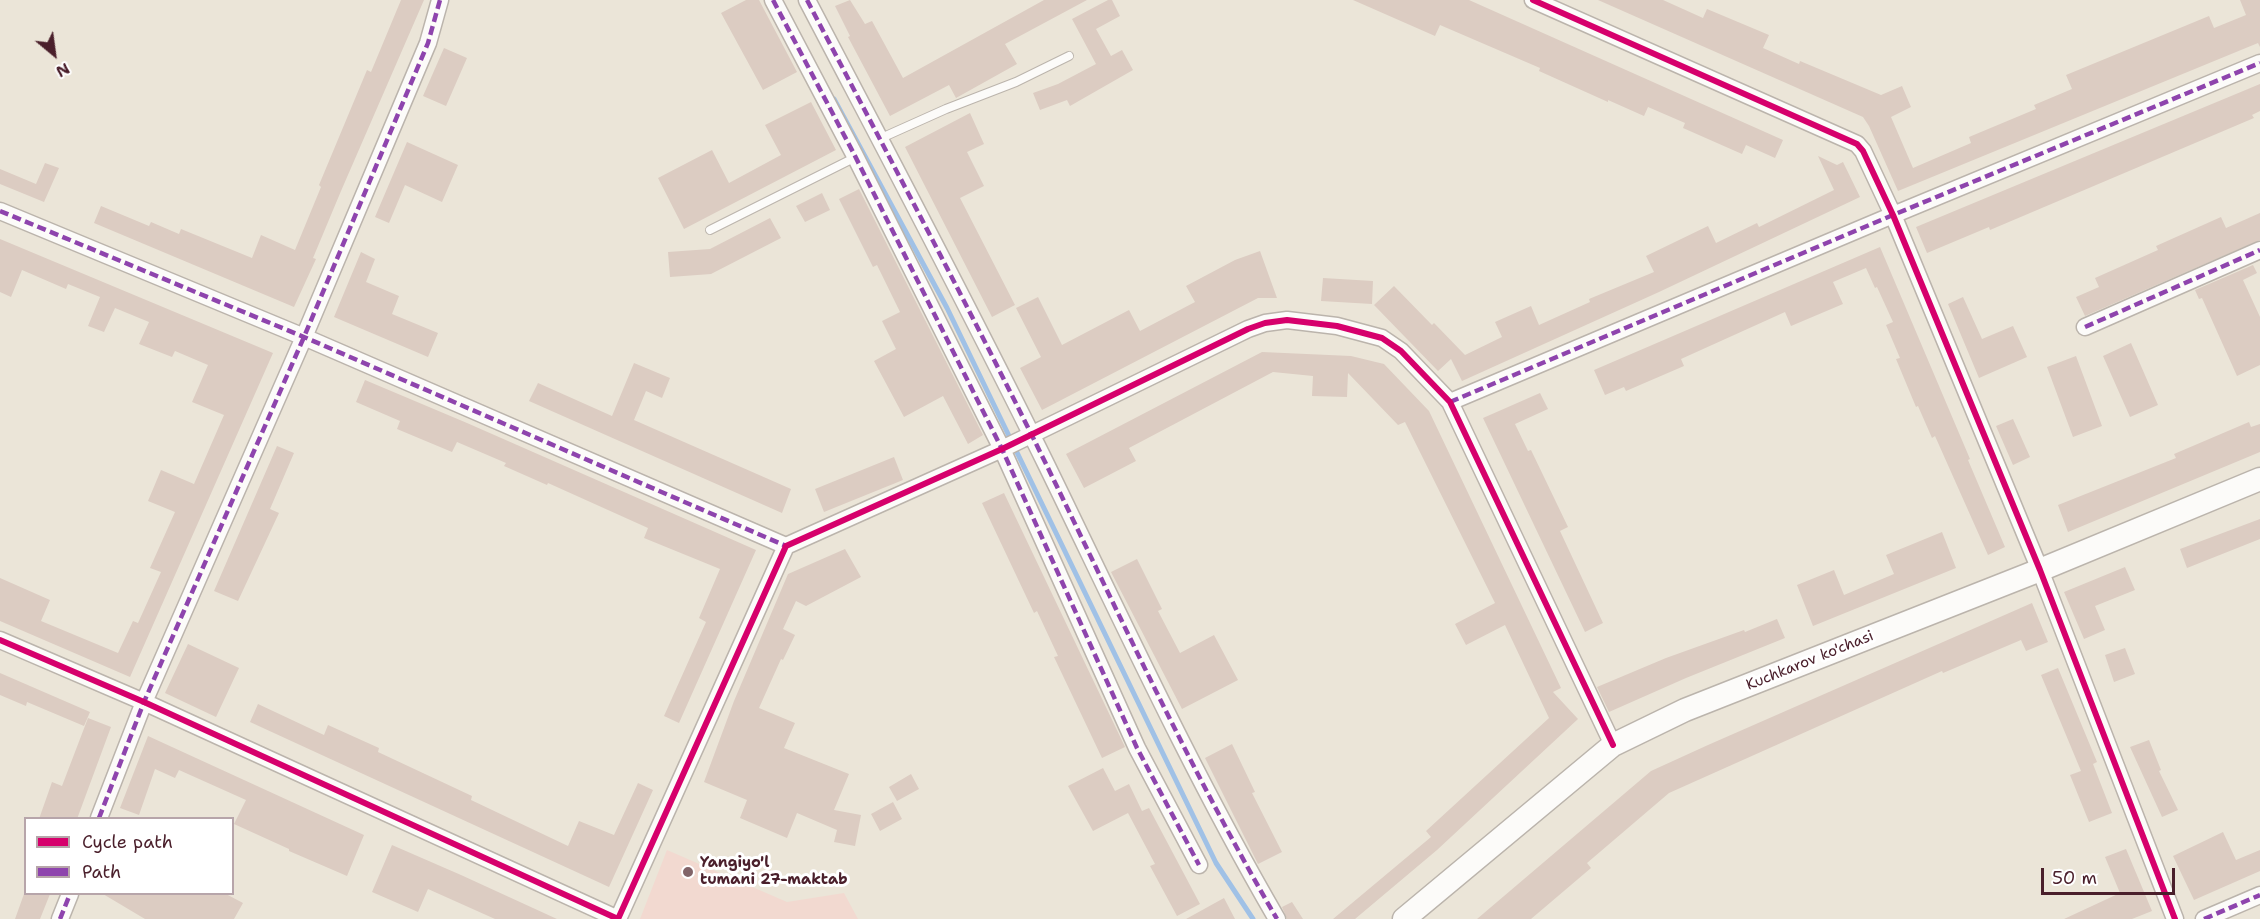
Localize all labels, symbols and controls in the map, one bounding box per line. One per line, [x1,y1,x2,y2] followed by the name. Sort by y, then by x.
[24,24,84,84] north arrow
[52,58,74,82] text: N
[1744,627,1876,695] street label: Kuchkarov ko'chasi
[24,817,234,895] legend
[82,830,173,854] text: Cycle path
[700,854,848,889] place label: Yangiyo'l tumani 27-maktab
[2044,856,2178,894] scale bar
[82,860,121,884] text: Path
[681,865,695,879] marker: Yangiyo'l tumani 27-maktab
[2052,866,2097,890] text: 50 m

